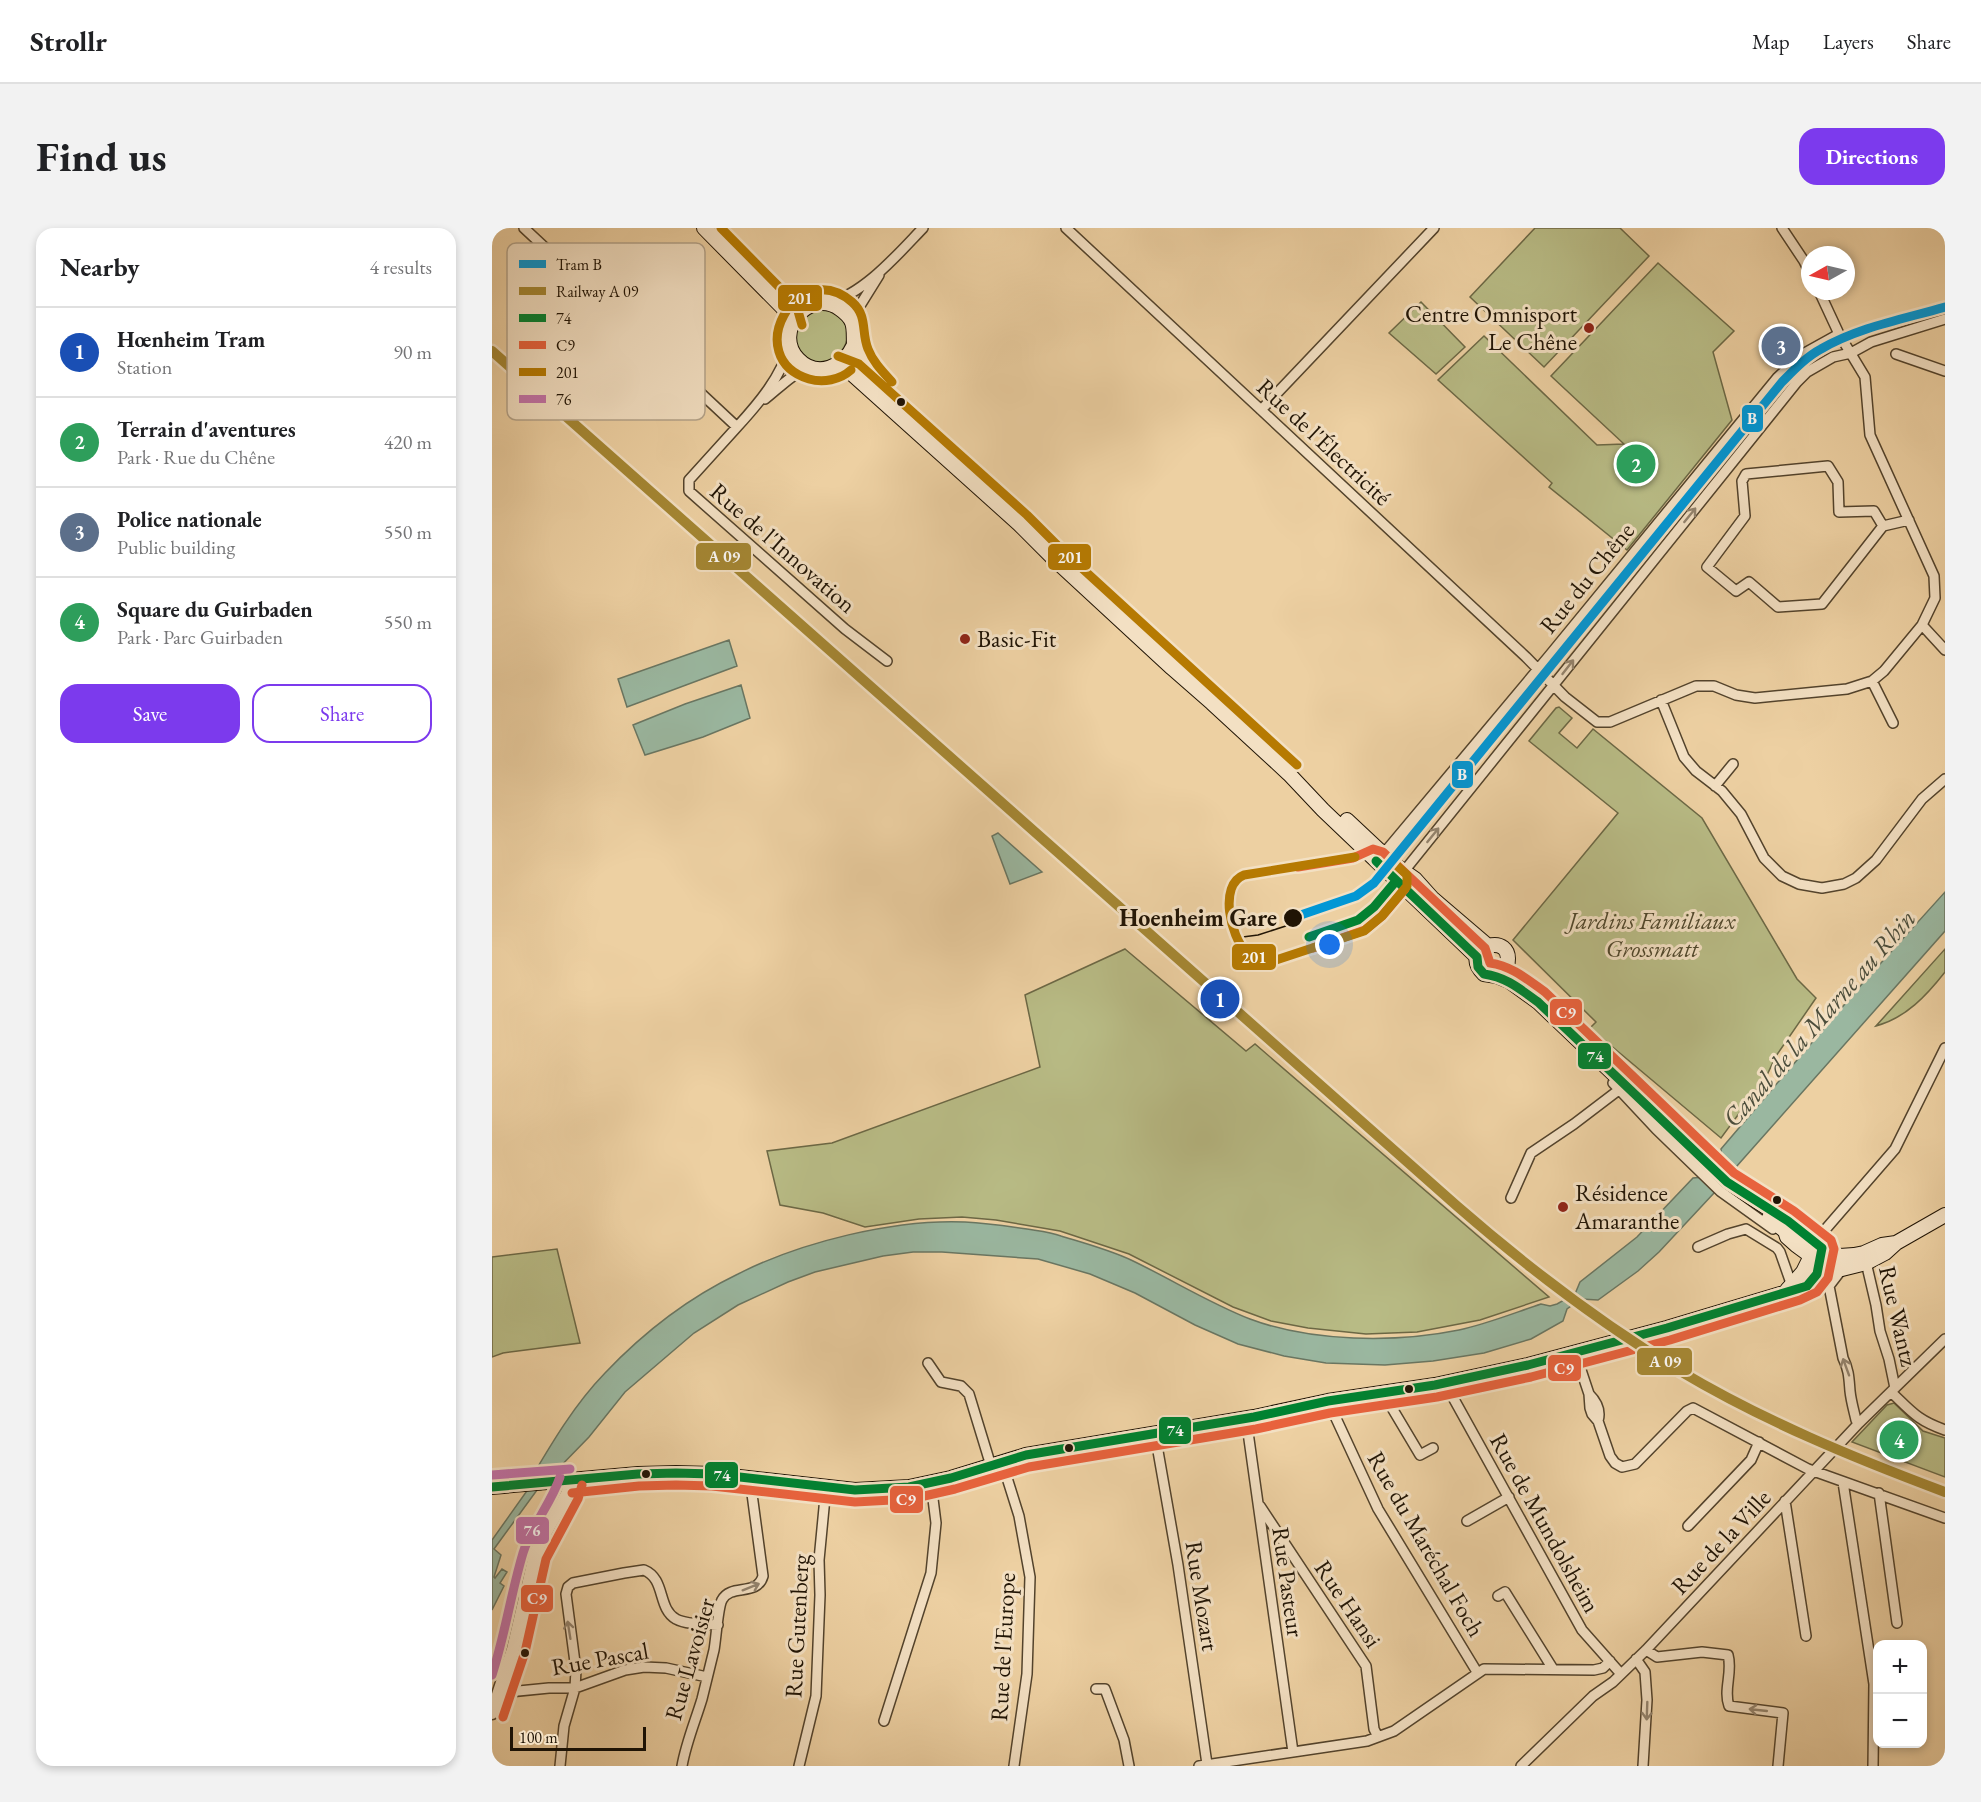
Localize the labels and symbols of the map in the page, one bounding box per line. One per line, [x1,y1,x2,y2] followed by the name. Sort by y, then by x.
[507,243,705,420] legend
[1801,246,1855,300] north arrow
[556,254,602,275] text: Tram B
[556,281,639,302] text: Railway A 09
[777,284,823,312] line badge: 201
[787,288,813,309] text: 201
[1405,298,1577,357] place label: Centre Omnisport Le Chêne
[556,308,572,329] text: 74
[1582,321,1596,335] marker: Centre Omnisport Le Chêne
[1762,324,1800,368] pin: 3
[556,335,575,356] text: C9
[556,362,579,383] text: 201
[1251,371,1398,512] street label: Rue de l'Électricité
[556,389,572,410] text: 76
[895,396,907,408] unlabelled marker
[1741,404,1764,433] line badge: B
[1747,408,1757,429] text: B
[1616,442,1656,486] pin: 2
[704,476,863,620] street label: Rue de l'Innovation
[1683,507,1696,523] one-way arrow
[1532,516,1641,640] street label: Rue du Chêne
[695,542,752,571] line badge: A 09
[1047,543,1092,571] line badge: 201
[707,546,741,567] text: A 09
[1057,547,1083,568] text: 201
[977,623,1057,654] place label: Basic-Fit
[958,632,972,646] marker: Basic-Fit
[1561,659,1574,675] one-way arrow
[1451,760,1474,789] line badge: B
[1457,764,1467,785] text: B
[1426,827,1439,843] one-way arrow
[1119,902,1277,933] place label: Hoenheim Gare
[1715,902,1923,1134] water label: Canal de la Marne au Rhin
[1564,905,1737,964] park label: Jardins Familiaux Grossmatt
[1282,907,1304,929] marker: Hoenheim Gare
[1315,930,1344,959] your location
[1231,943,1277,971] line badge: 201
[1241,947,1267,968] text: 201
[1200,976,1240,1022] pin: 1
[1549,998,1583,1026] line badge: C9
[1556,1002,1576,1023] text: C9
[1577,1042,1612,1070] line badge: 74
[1587,1046,1604,1067] text: 74
[1574,1177,1679,1236] place label: Résidence Amaranthe
[1771,1194,1783,1206] unlabelled marker
[1556,1200,1570,1214] marker: Résidence Amaranthe
[1872,1263,1925,1369] street label: Rue Wantz
[1636,1347,1693,1376] line badge: A 09
[1648,1351,1682,1372] text: A 09
[1547,1354,1582,1382] line badge: C9
[1554,1358,1574,1379] text: C9
[1840,1359,1851,1377] one-way arrow
[1403,1383,1415,1395] unlabelled marker
[1158,1416,1192,1445] line badge: 74
[1880,1418,1918,1462] pin: 4
[1167,1420,1184,1441] text: 74
[1483,1428,1608,1618] street label: Rue de Mundolsheim
[1063,1442,1075,1454] unlabelled marker
[1361,1445,1492,1642] street label: Rue du Maréchal Foch
[704,1461,739,1489] line badge: 74
[714,1465,731,1486] text: 74
[640,1468,652,1480] unlabelled marker
[1664,1483,1777,1601] street label: Rue de la Ville
[889,1485,924,1514] line badge: C9
[896,1489,916,1510] text: C9
[515,1516,550,1545] line badge: 76
[524,1520,541,1541] text: 76
[1265,1525,1312,1639] street label: Rue Pasteur
[1179,1539,1227,1653] street label: Rue Mozart
[777,1553,816,1699] street label: Rue Gutenberg
[1308,1554,1389,1654] street label: Rue Hansi
[983,1572,1022,1722] street label: Rue de l'Europe
[741,1580,759,1591] one-way arrow
[520,1584,554,1613] line badge: C9
[527,1588,547,1609] text: C9
[657,1594,722,1724] street label: Rue Lavoisier
[564,1620,575,1640] one-way arrow
[549,1635,651,1682] street label: Rue Pascal
[519,1647,531,1659] unlabelled marker
[1641,1701,1652,1721] one-way arrow
[1748,1704,1768,1715] one-way arrow
[510,1724,646,1752] scale bar

